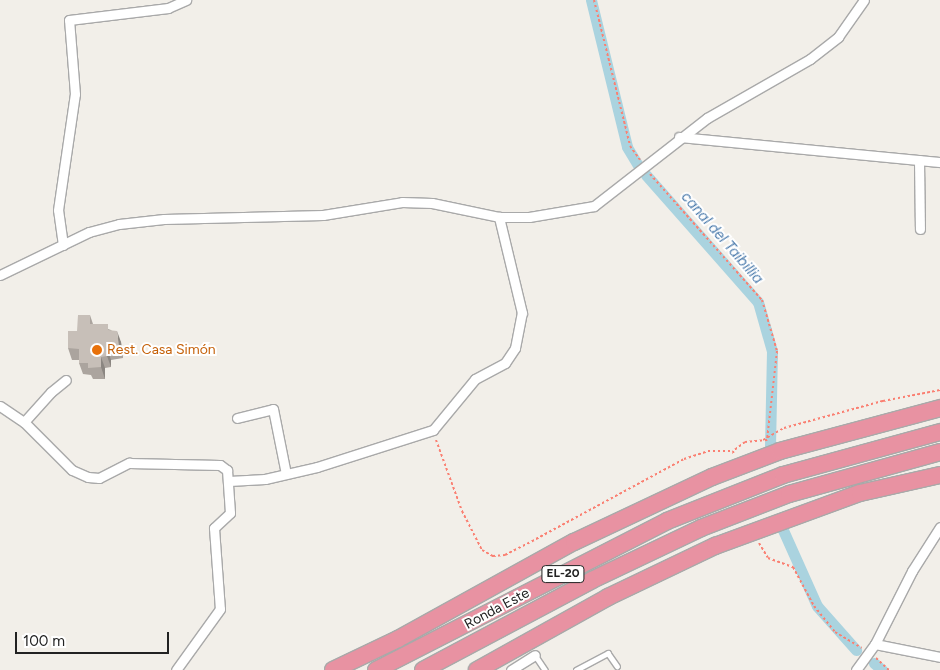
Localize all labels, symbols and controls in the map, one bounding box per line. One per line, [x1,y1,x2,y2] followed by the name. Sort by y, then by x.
[677,188,767,288] water label: canal del Taibillia
[107,342,216,358] place label: Rest. Casa Simón
[91,344,103,356] marker: Rest. Casa Simón
[540,564,586,584] road number: EL-20
[462,585,532,633] street label: Ronda Este
[18,622,171,654] scale bar
[23,632,65,650] text: 100 m

